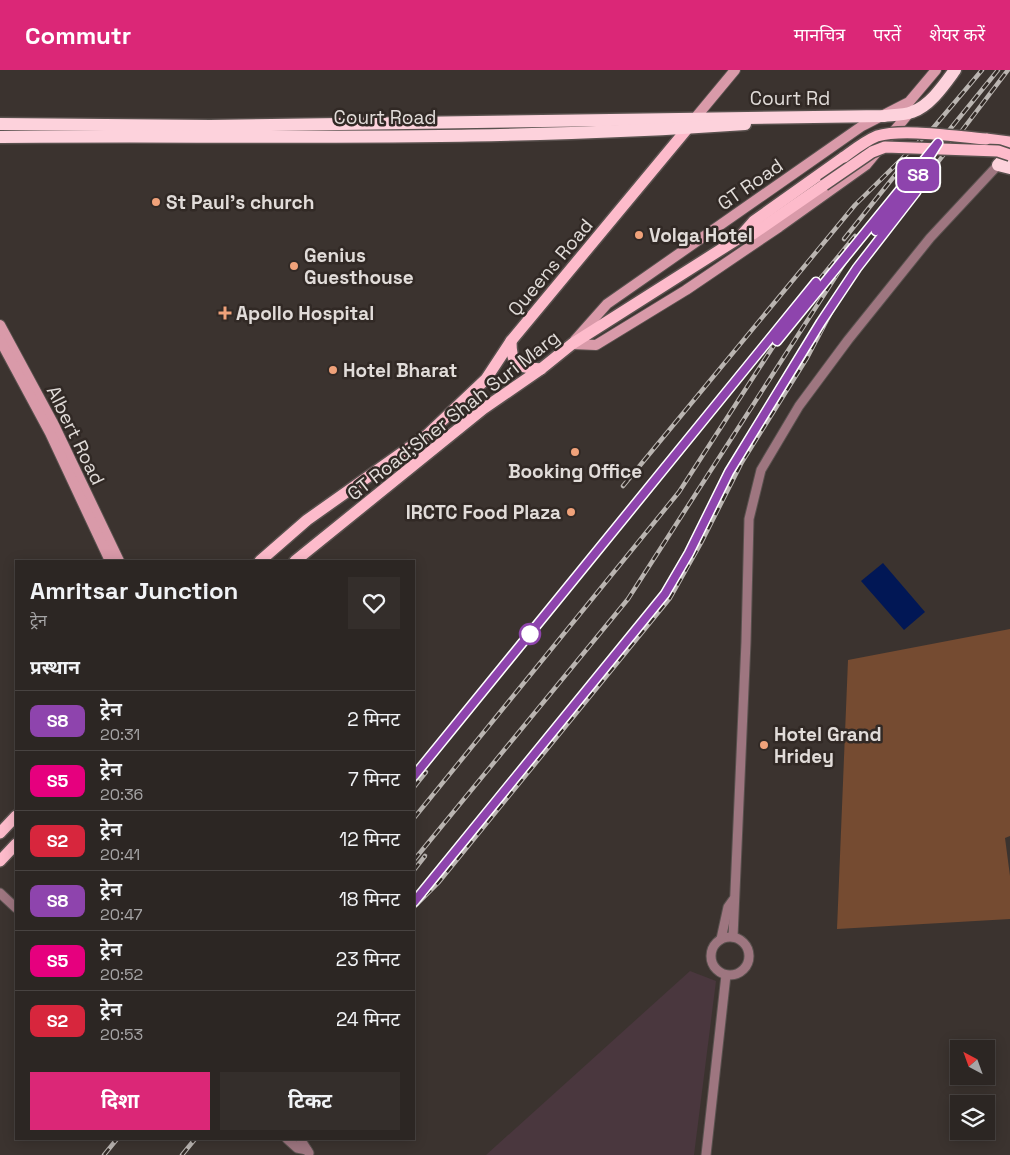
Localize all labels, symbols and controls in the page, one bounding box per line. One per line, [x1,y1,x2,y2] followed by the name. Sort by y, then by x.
[25,20,131,51] text: Commutr
[794,23,845,46] text: मानचित्र
[873,23,901,46] text: परतें
[929,23,985,46] text: शेयर करें
[750,86,830,111] street label: Court Rd
[334,105,437,130] street label: Court Road
[713,153,788,216] street label: GT Road
[896,159,940,191] line badge: S8
[907,163,929,186] text: S8
[166,190,314,215] place label: St Paul's church
[150,196,162,208] marker: St Paul's church
[502,213,599,321] street label: Queens Road
[649,223,753,248] place label: Volga Hotel
[633,229,645,241] marker: Volga Hotel
[304,243,414,290] place label: Genius Guesthouse
[288,260,300,272] marker: Genius Guesthouse
[236,301,374,326] place label: Apollo Hospital
[218,306,232,320] marker: Apollo Hospital
[342,325,565,506] street label: GT Road;Sher Shah Suri Marg
[343,358,458,383] place label: Hotel Bharat
[327,364,339,376] marker: Hotel Bharat
[41,381,110,489] street label: Albert Road
[569,446,581,458] marker: Booking Office
[508,459,642,484] place label: Booking Office
[406,500,561,525] place label: IRCTC Food Plaza
[565,506,577,518] marker: IRCTC Food Plaza
[30,575,238,606] text: Amritsar Junction
[348,577,400,629] button: heart
[30,610,47,631] text: ट्रेन
[519,623,541,645] unlabelled marker
[30,655,80,680] text: प्रस्थान
[100,697,122,722] text: ट्रेन
[347,707,400,732] text: 2 मिनट
[47,709,68,732] text: S8
[774,722,882,769] place label: Hotel Grand Hridey
[100,724,140,745] text: 20:31
[758,739,770,751] marker: Hotel Grand Hridey
[100,757,122,782] text: ट्रेन
[348,767,400,792] text: 7 मिनट
[47,769,68,792] text: S5
[100,784,143,805] text: 20:36
[100,817,122,842] text: ट्रेन
[339,827,400,852] text: 12 मिनट
[47,829,68,852] text: S2
[100,844,140,865] text: 20:41
[100,877,122,902] text: ट्रेन
[339,887,400,912] text: 18 मिनट
[47,889,68,912] text: S8
[100,904,142,925] text: 20:47
[100,937,122,962] text: ट्रेन
[336,947,400,972] text: 23 मिनट
[47,949,68,972] text: S5
[100,964,143,985] text: 20:52
[100,997,122,1022] text: ट्रेन
[336,1007,400,1032] text: 24 मिनट
[47,1009,68,1032] text: S2
[100,1024,143,1045] text: 20:53
[950,1040,995,1085] north arrow
[950,1040,995,1140] map controls
[30,1072,210,1130] button: दिशा
[220,1072,400,1130] button: टिकट
[950,1095,995,1140] button: layers

